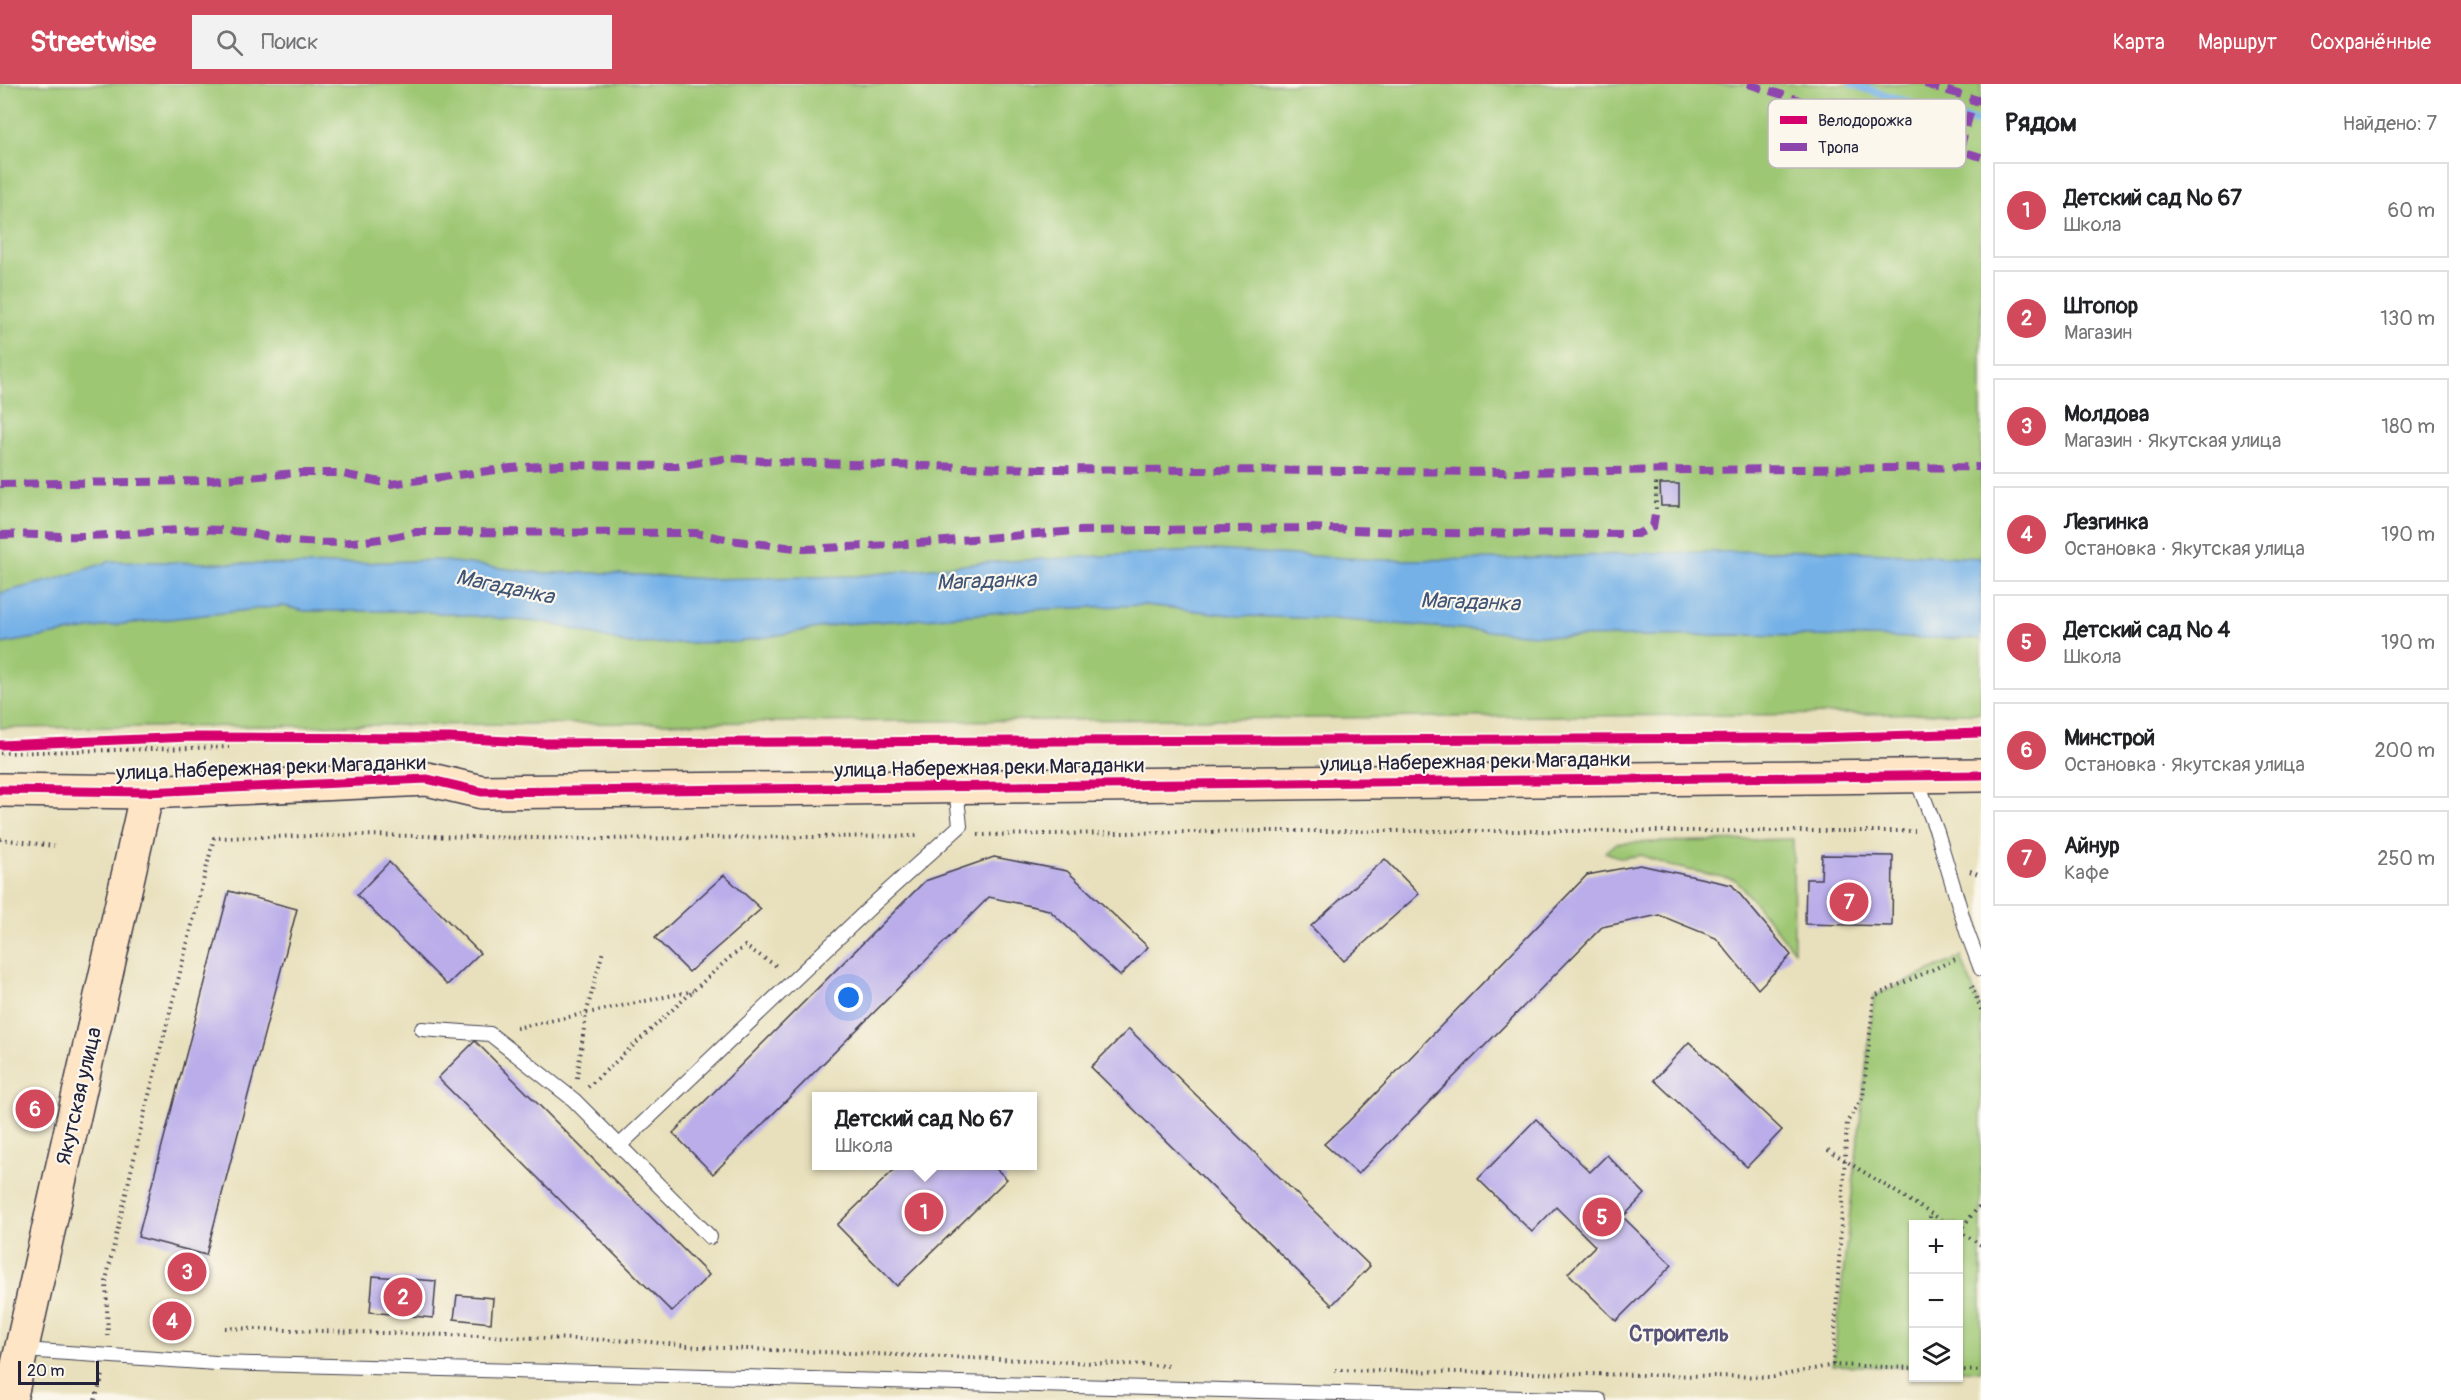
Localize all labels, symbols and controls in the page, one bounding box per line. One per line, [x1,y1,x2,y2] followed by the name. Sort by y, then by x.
[192,15,612,69] search box
[30,25,156,60] text: Streetwise
[213,26,246,59] icon: search
[261,28,318,56] text: Поиск
[2113,29,2165,56] text: Карта
[2198,29,2277,56] text: Маршрут
[2310,29,2431,56] text: Сохранённые
[1768,99,1966,168] legend
[2005,107,2077,139] text: Рядом
[1818,111,1912,131] text: Велодорожка
[2343,111,2437,136] text: Найдено: 7
[1818,138,1859,158] text: Тропа
[2064,184,2242,212] text: Детский сад № 67
[2023,198,2030,223] text: 1
[2388,198,2435,223] text: 60 m
[2064,212,2121,237] text: Школа
[2064,292,2138,320] text: Штопор
[2021,306,2032,331] text: 2
[2380,306,2435,331] text: 130 m
[2064,320,2132,345] text: Магазин
[2064,400,2149,428] text: Молдова
[2021,414,2032,439] text: 3
[2381,414,2435,439] text: 180 m
[2064,428,2281,453] text: Магазин · Якутская улица
[2064,508,2149,536] text: Лезгинка
[2021,522,2032,547] text: 4
[2381,522,2435,547] text: 190 m
[2064,536,2305,561] text: Остановка · Якутская улица
[453,563,558,611] water label: Магаданка
[936,565,1038,597] water label: Магаданка
[1420,586,1522,618] water label: Магаданка
[2064,616,2230,644] text: Детский сад № 4
[2021,630,2032,655] text: 5
[2381,630,2435,655] text: 190 m
[2064,644,2121,669] text: Школа
[2064,724,2155,752] text: Минстрой
[2021,738,2032,763] text: 6
[2374,738,2435,763] text: 200 m
[1319,746,1630,778] street label: улица Набережная реки Магаданки
[115,749,426,787] street label: улица Набережная реки Магаданки
[833,752,1144,784] street label: улица Набережная реки Магаданки
[2064,752,2305,777] text: Остановка · Якутская улица
[2064,832,2120,860] text: Айнур
[2021,846,2032,871] text: 7
[2377,846,2435,871] text: 250 m
[2064,860,2109,885] text: Кафе
[1830,880,1868,924] pin: 7
[834,983,863,1012] your location
[50,1025,108,1167] street label: Якутская улица
[15,1086,54,1132] pin: 6
[812,1092,1037,1170] popup
[836,1105,1013,1133] text: Детский сад № 67
[836,1133,893,1158] text: Школа
[904,1190,944,1234] pin: 1
[1582,1194,1622,1240] pin: 5
[1909,1220,1963,1382] map controls
[1909,1220,1963,1274] button: +
[168,1250,207,1294] pin: 3
[384,1274,422,1320] pin: 2
[1909,1274,1963,1328] button: −
[152,1298,192,1344] pin: 4
[1629,1320,1729,1348] district label: Строитель
[1909,1328,1963,1382] button: layers
[18,1358,99,1386] scale bar
[27,1361,65,1381] text: 20 m

